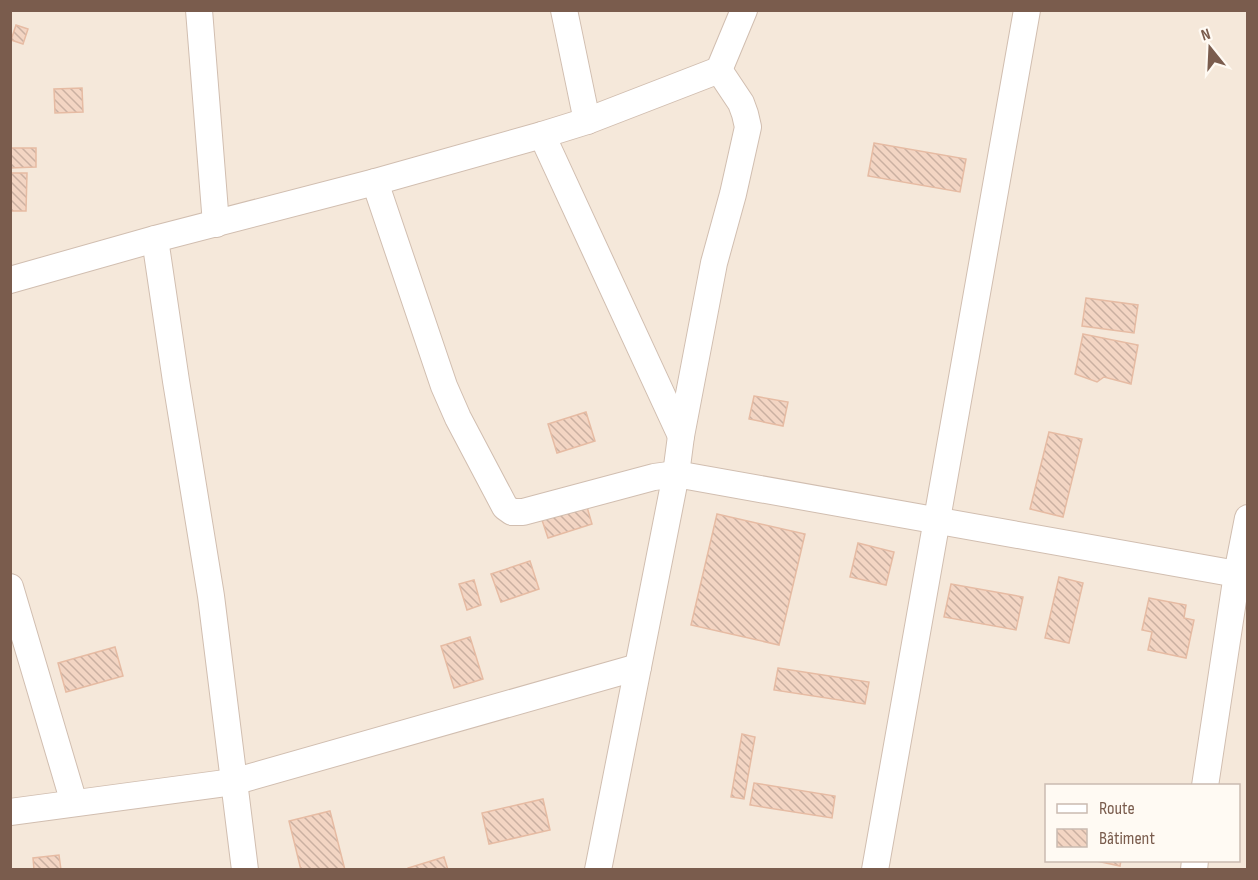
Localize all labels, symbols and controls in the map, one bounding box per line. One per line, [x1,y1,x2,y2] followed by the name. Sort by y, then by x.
[1180,18,1240,78] north arrow
[1199,25,1213,46] text: N
[1045,784,1240,862] legend
[1099,798,1135,819] text: Route
[1099,828,1155,849] text: Bâtiment

